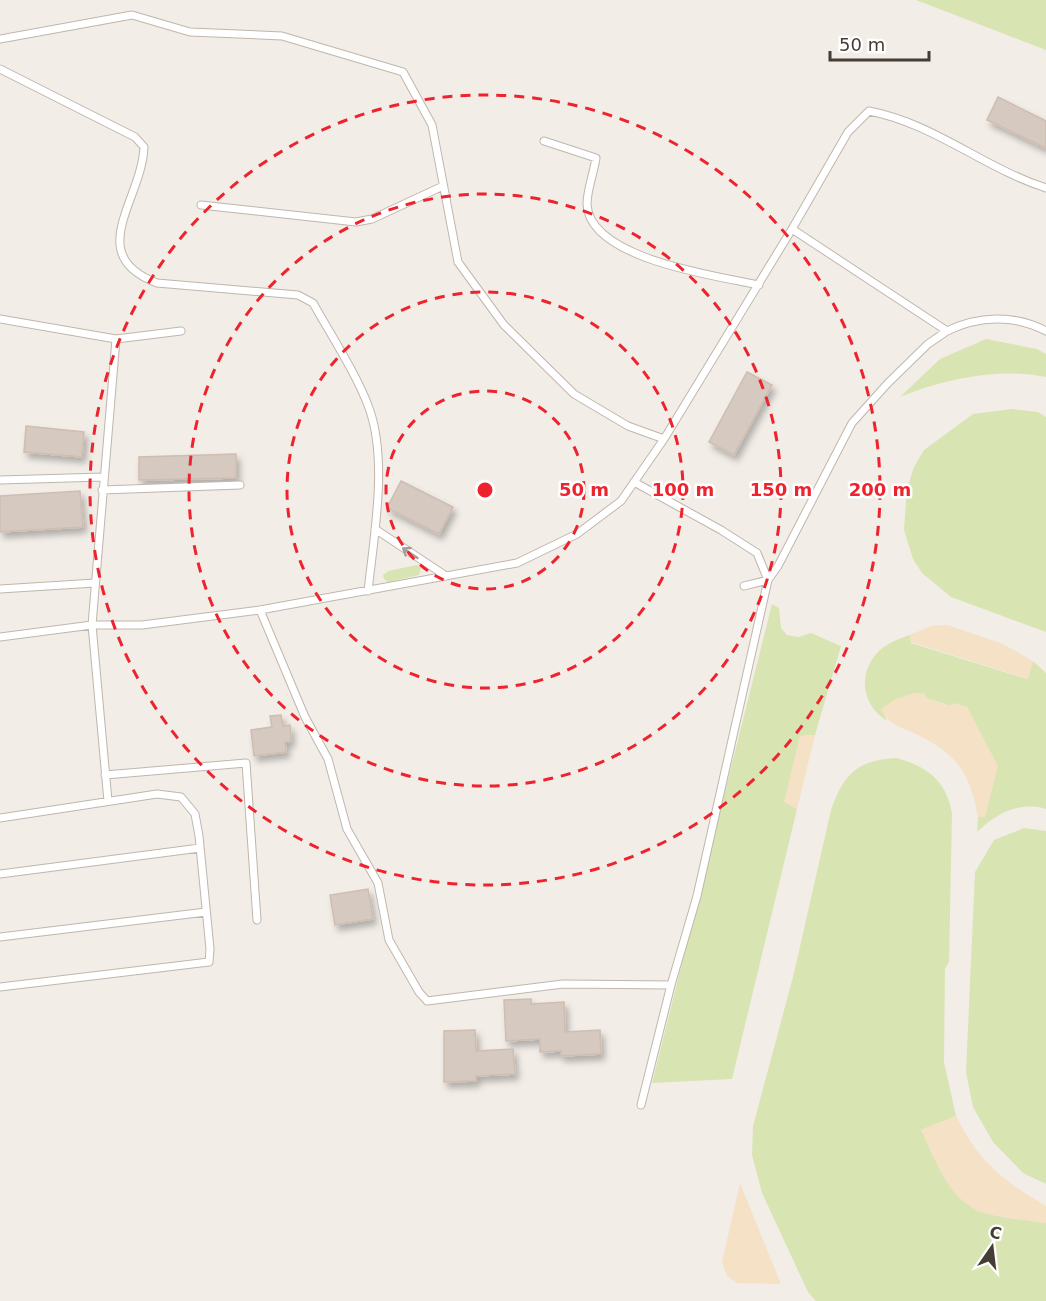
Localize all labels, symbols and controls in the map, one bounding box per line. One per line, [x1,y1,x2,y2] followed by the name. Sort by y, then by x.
[830,24,929,62] scale bar
[839,34,885,55] text: 50 m
[559,479,609,500] text: 50 m
[652,479,714,500] text: 100 m
[750,479,812,500] text: 150 m
[849,479,911,500] text: 200 m
[475,480,495,500] centre of rings
[402,547,419,559] one-way arrow
[962,1217,1022,1277] north arrow
[988,1222,1004,1244] text: С

